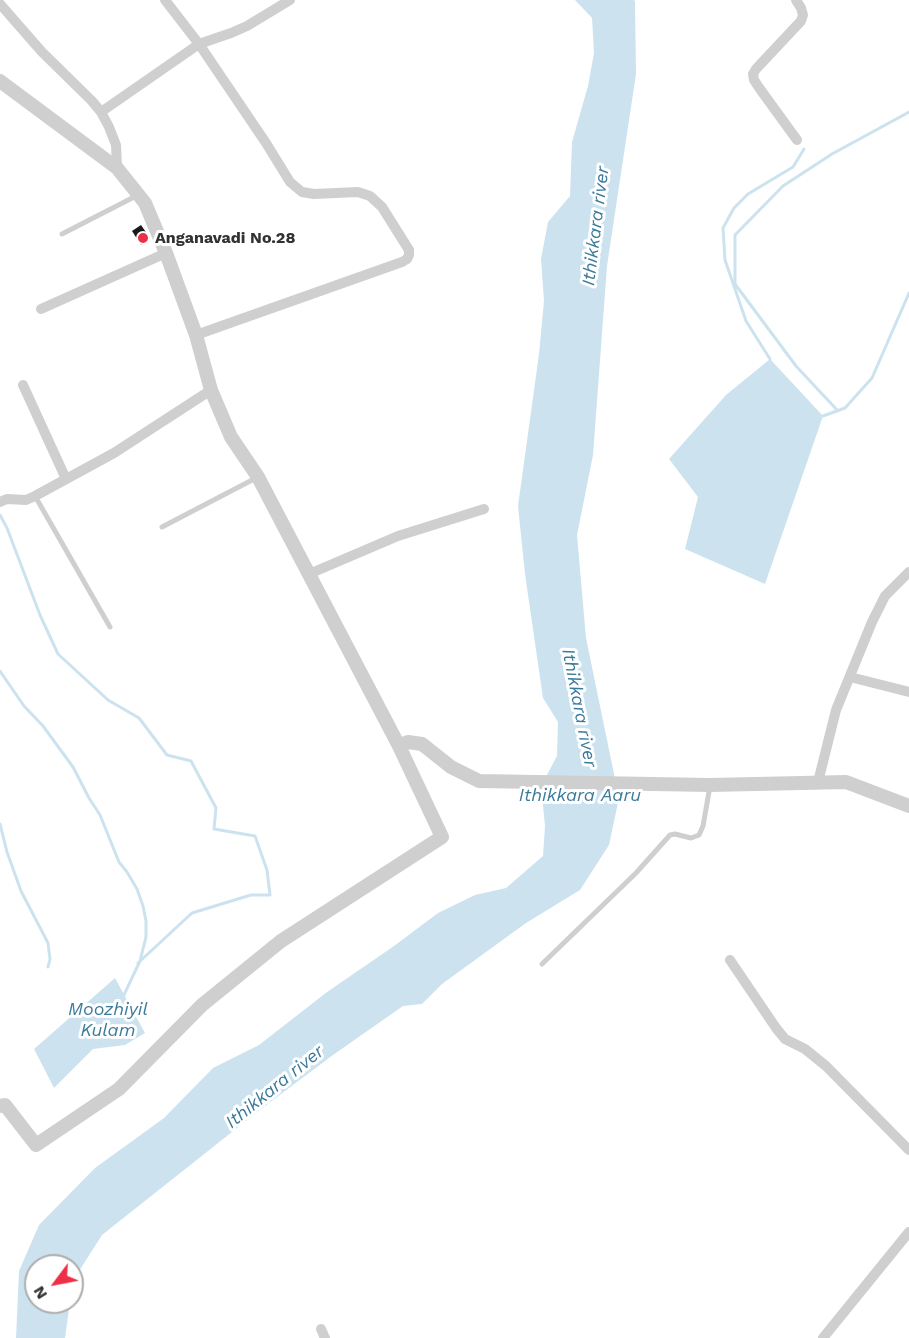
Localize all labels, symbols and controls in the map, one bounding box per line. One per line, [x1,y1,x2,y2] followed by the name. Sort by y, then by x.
[578,165,614,287] water label: Ithikkara river
[155,228,295,248] place label: Anganavadi No.28
[136,231,150,245] marker: Anganavadi No.28
[557,647,601,769] water label: Ithikkara river
[519,785,641,807] water label: Ithikkara Aaru
[68,999,148,1042] water label: Moozhiyil Kulam
[222,1041,328,1133] water label: Ithikkara river
[24,1254,84,1314] north arrow
[29,1283,51,1303] text: N

